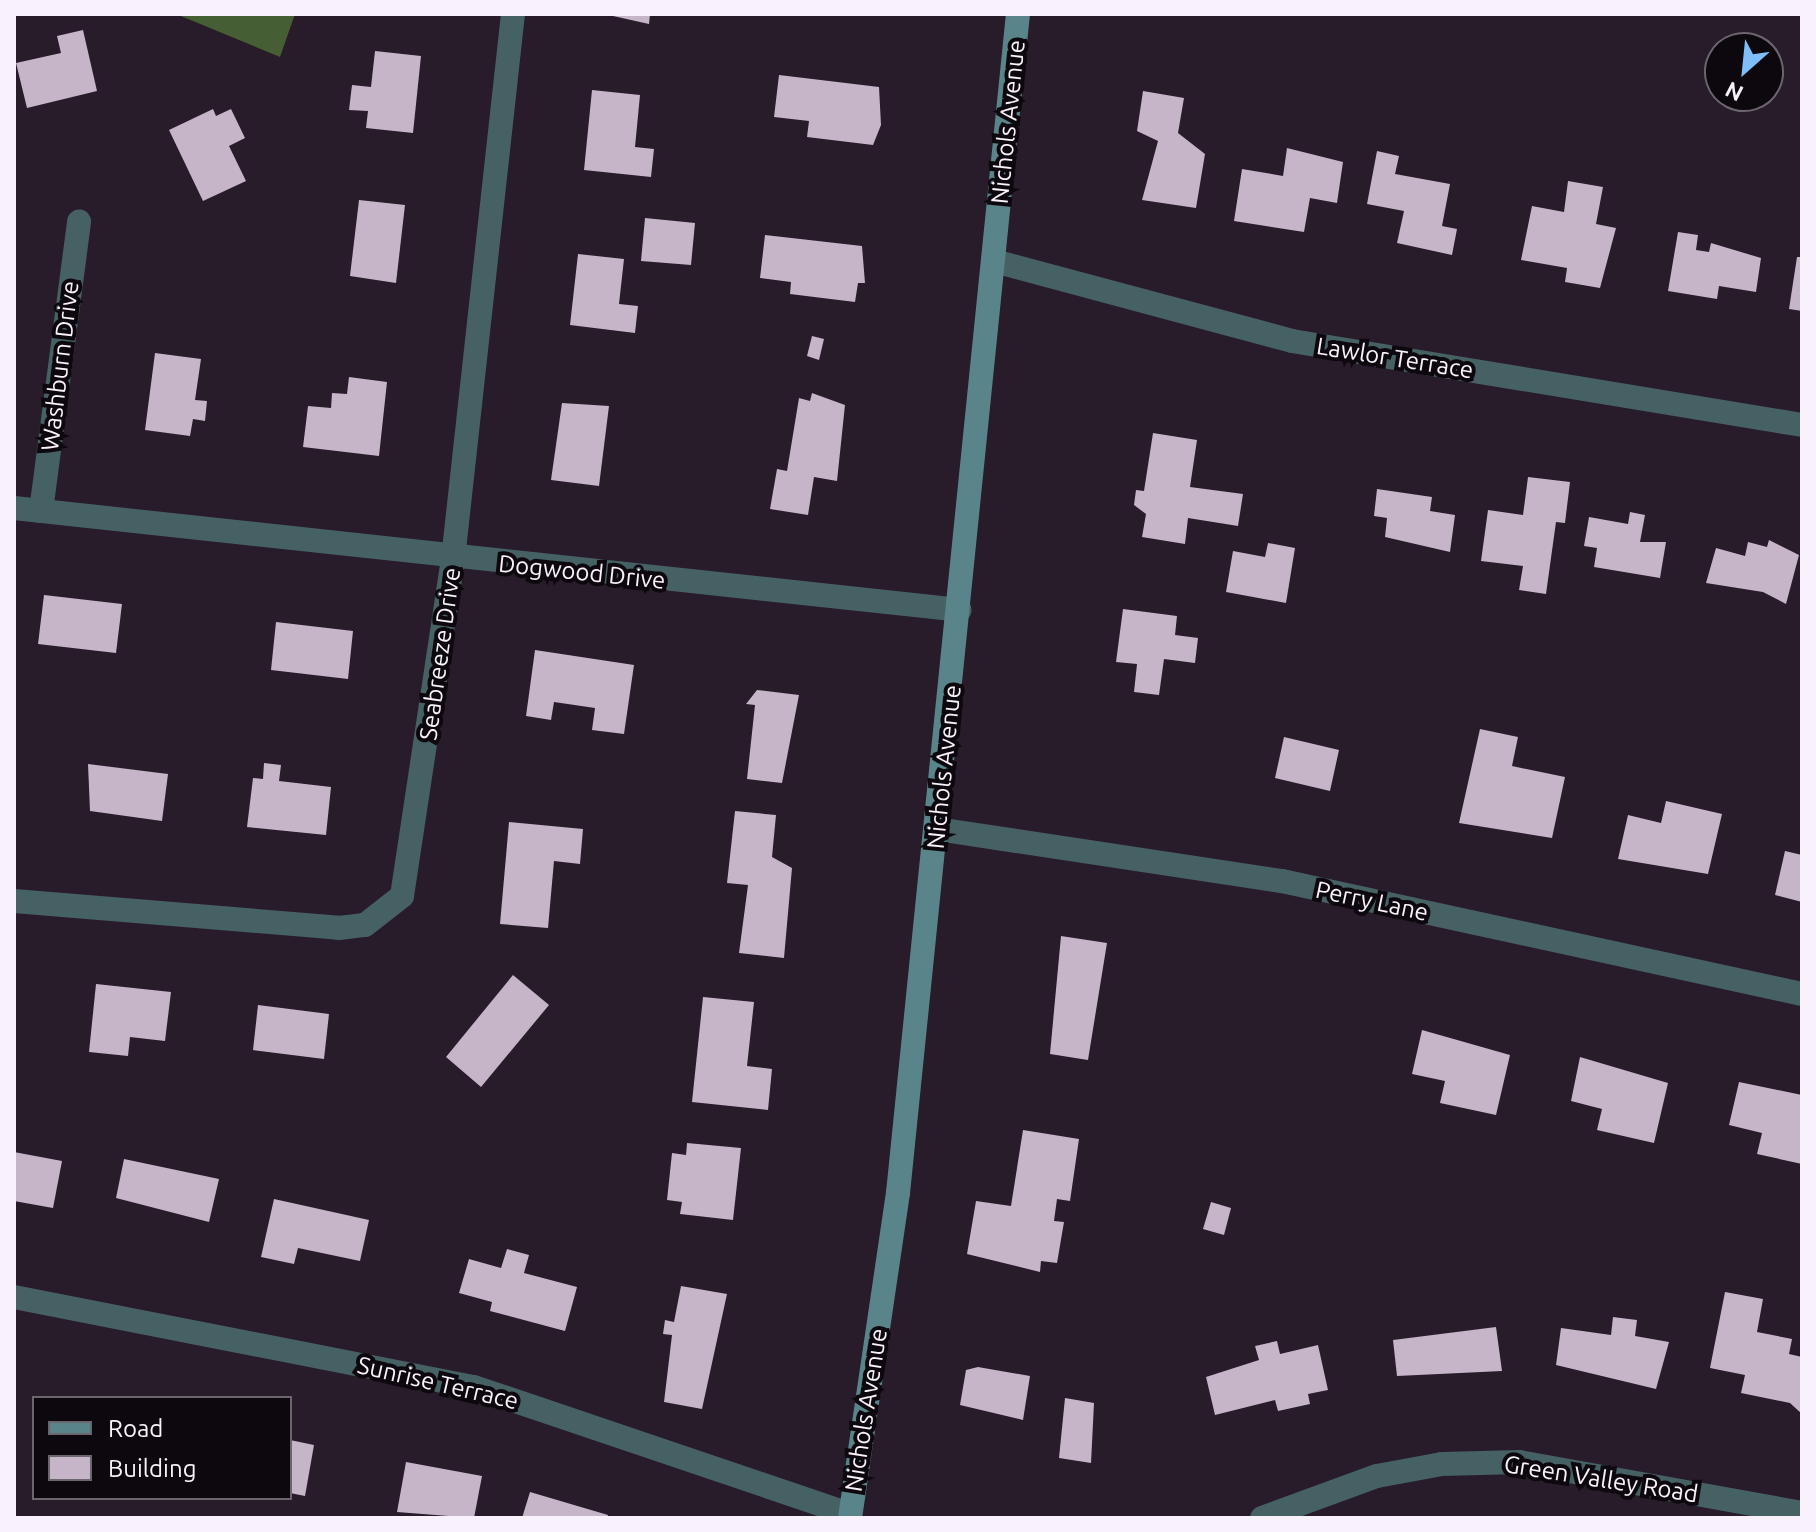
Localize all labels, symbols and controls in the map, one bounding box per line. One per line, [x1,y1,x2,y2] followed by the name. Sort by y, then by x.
[1704,32,1784,112] north arrow
[985,38,1031,206] street label: Nichols Avenue
[1721,77,1747,107] text: N
[35,279,85,453] street label: Washburn Drive
[1315,331,1475,385] street label: Lawlor Terrace
[497,549,667,595] street label: Dogwood Drive
[414,566,466,742] street label: Seabreeze Drive
[921,683,967,851] street label: Nichols Avenue
[1313,875,1431,927] street label: Perry Lane
[839,1326,893,1494] street label: Nichols Avenue
[355,1350,521,1416] street label: Sunrise Terrace
[32,1396,292,1500] legend
[108,1415,163,1442] text: Road
[1502,1449,1700,1509] street label: Green Valley Road
[108,1455,196,1482] text: Building

